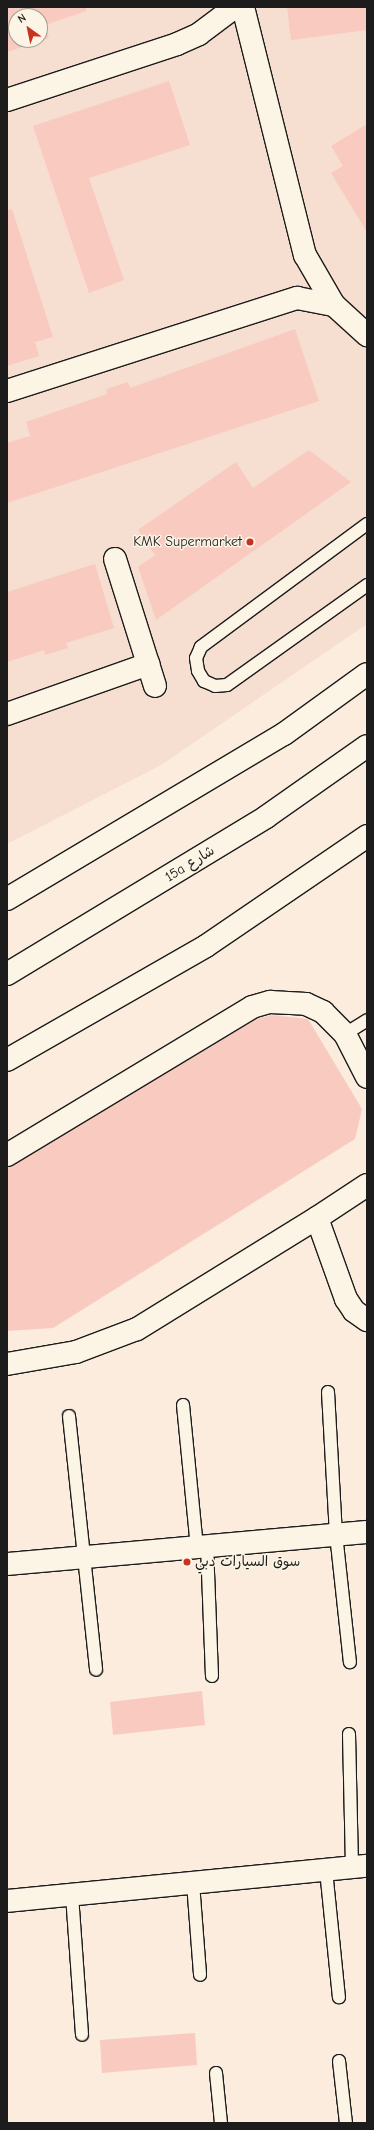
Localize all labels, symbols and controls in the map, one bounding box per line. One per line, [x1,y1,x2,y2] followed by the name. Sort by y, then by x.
[8,8,48,48] north arrow
[15,11,28,26] text: N
[133,534,242,550] place label: KMK Supermarket
[245,537,255,547] marker: KMK Supermarket
[162,842,218,886] street label: 15a شارع
[195,1554,300,1570] place label: سوق السيارات دبي
[182,1557,192,1567] marker: سوق السيارات دبي

